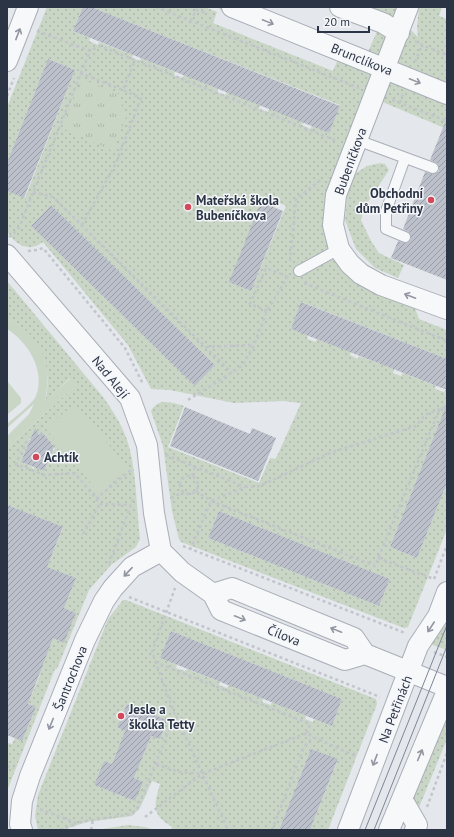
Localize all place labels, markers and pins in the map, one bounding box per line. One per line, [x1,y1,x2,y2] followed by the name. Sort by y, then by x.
[356,185,424,217] place label: Obchodní dům Petřiny
[196,192,279,224] place label: Mateřská škola Bubeníčkova
[426,195,436,205] marker: Obchodní dům Petřiny
[183,202,193,212] marker: Mateřská škola Bubeníčkova
[44,449,79,466] place label: Achtík
[31,452,41,462] marker: Achtík
[128,701,195,733] place label: Jesle a školka Tetty
[116,711,126,721] marker: Jesle a školka Tetty

